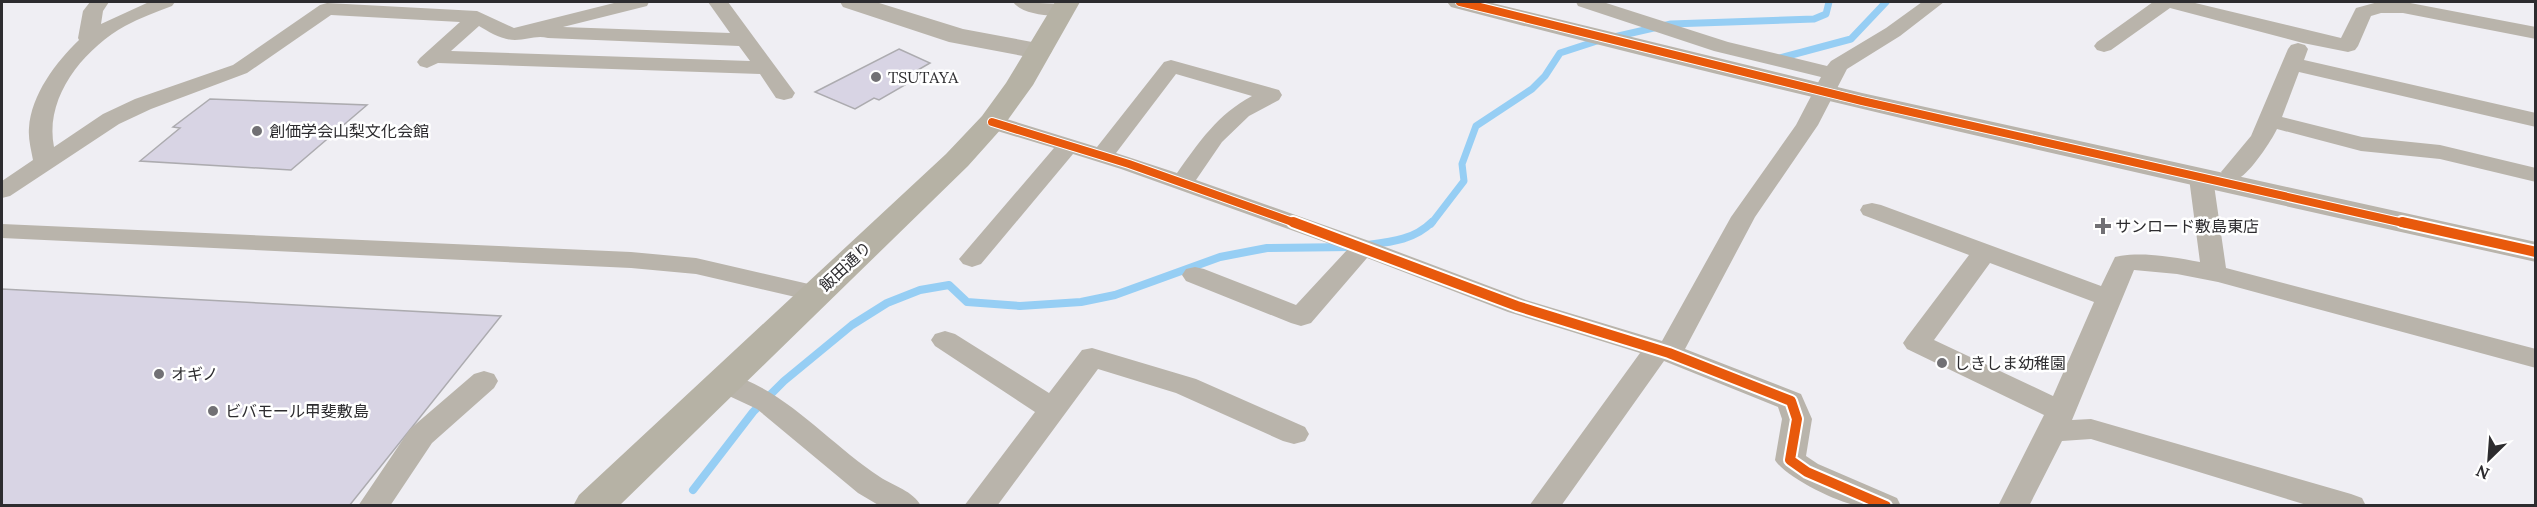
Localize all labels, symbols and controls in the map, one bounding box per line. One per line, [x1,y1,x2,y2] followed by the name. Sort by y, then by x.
[888,67,959,87] place label: TSUTAYA
[869,70,883,84] marker: TSUTAYA
[269,121,429,141] place label: 創価学会山梨文化会館
[250,124,264,138] marker: 創価学会山梨文化会館
[2115,216,2259,236] place label: サンロード敷島東店
[2096,219,2110,233] marker: サンロード敷島東店
[815,237,875,295] street label: 飯田通り
[1954,353,2066,373] place label: しきしま幼稚園
[1935,356,1949,370] marker: しきしま幼稚園
[171,364,218,384] place label: オギノ
[152,367,166,381] marker: オギノ
[225,401,369,421] place label: ビバモール甲斐敷島
[206,404,220,418] marker: ビバモール甲斐敷島
[2459,429,2519,489] north arrow
[2473,461,2492,484] text: N

